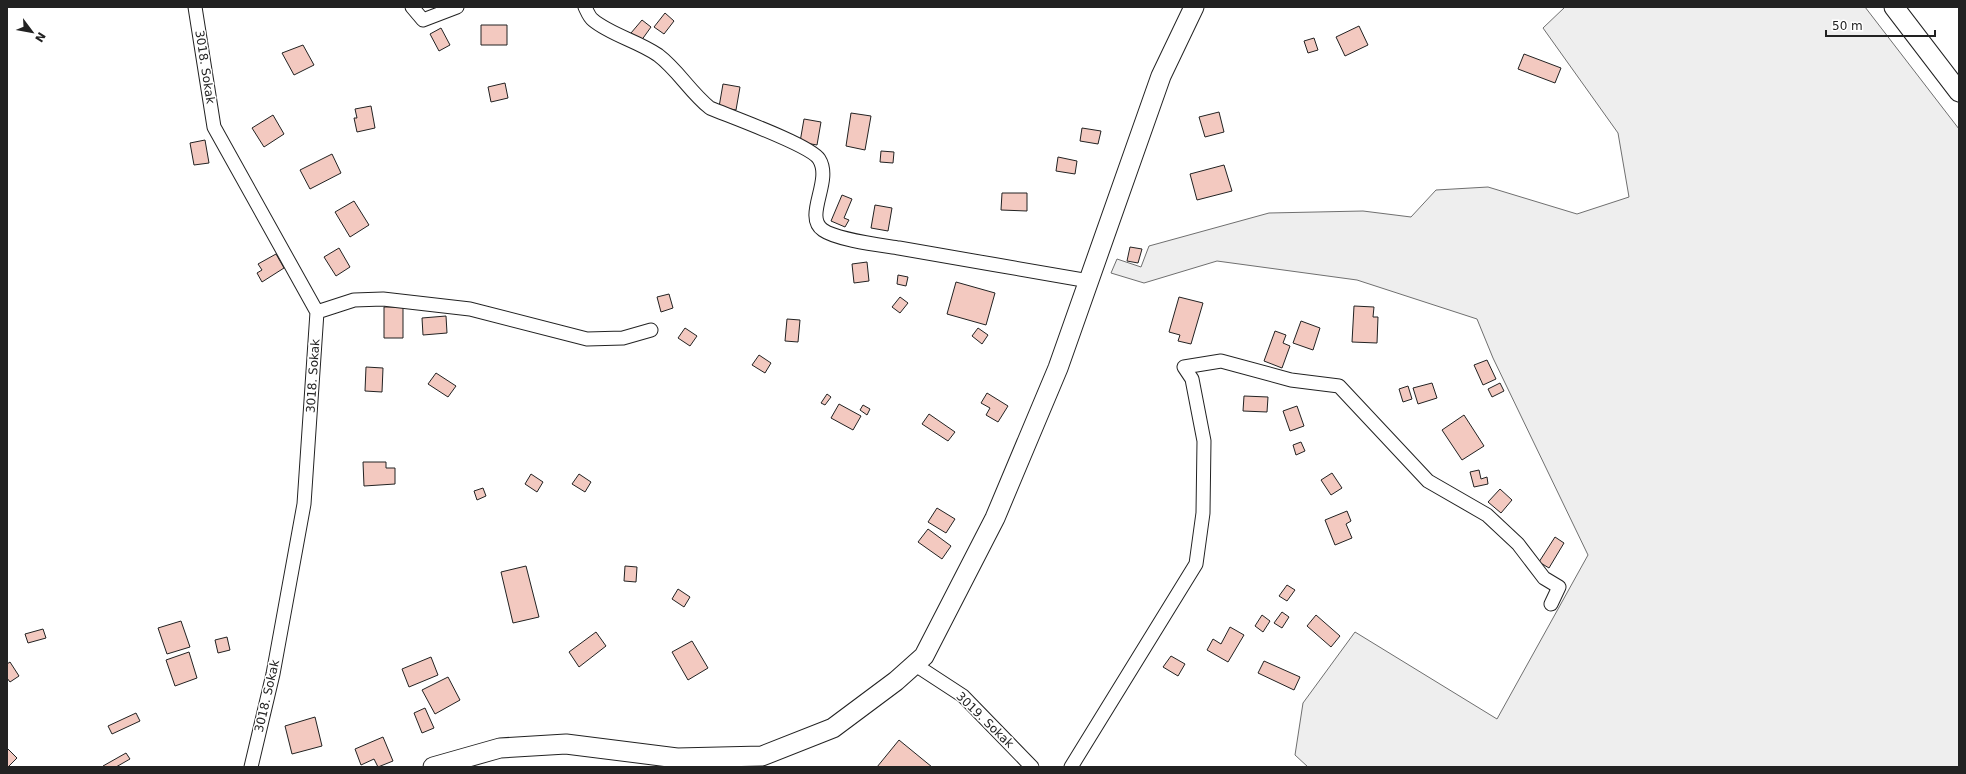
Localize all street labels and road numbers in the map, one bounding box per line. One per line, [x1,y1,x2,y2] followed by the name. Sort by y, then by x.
[192,29,218,105] street label: 3018. Sokak
[303,338,323,413] street label: 3018. Sokak
[252,658,282,734] street label: 3018. Sokak
[953,689,1017,751] street label: 3019. Sokak

